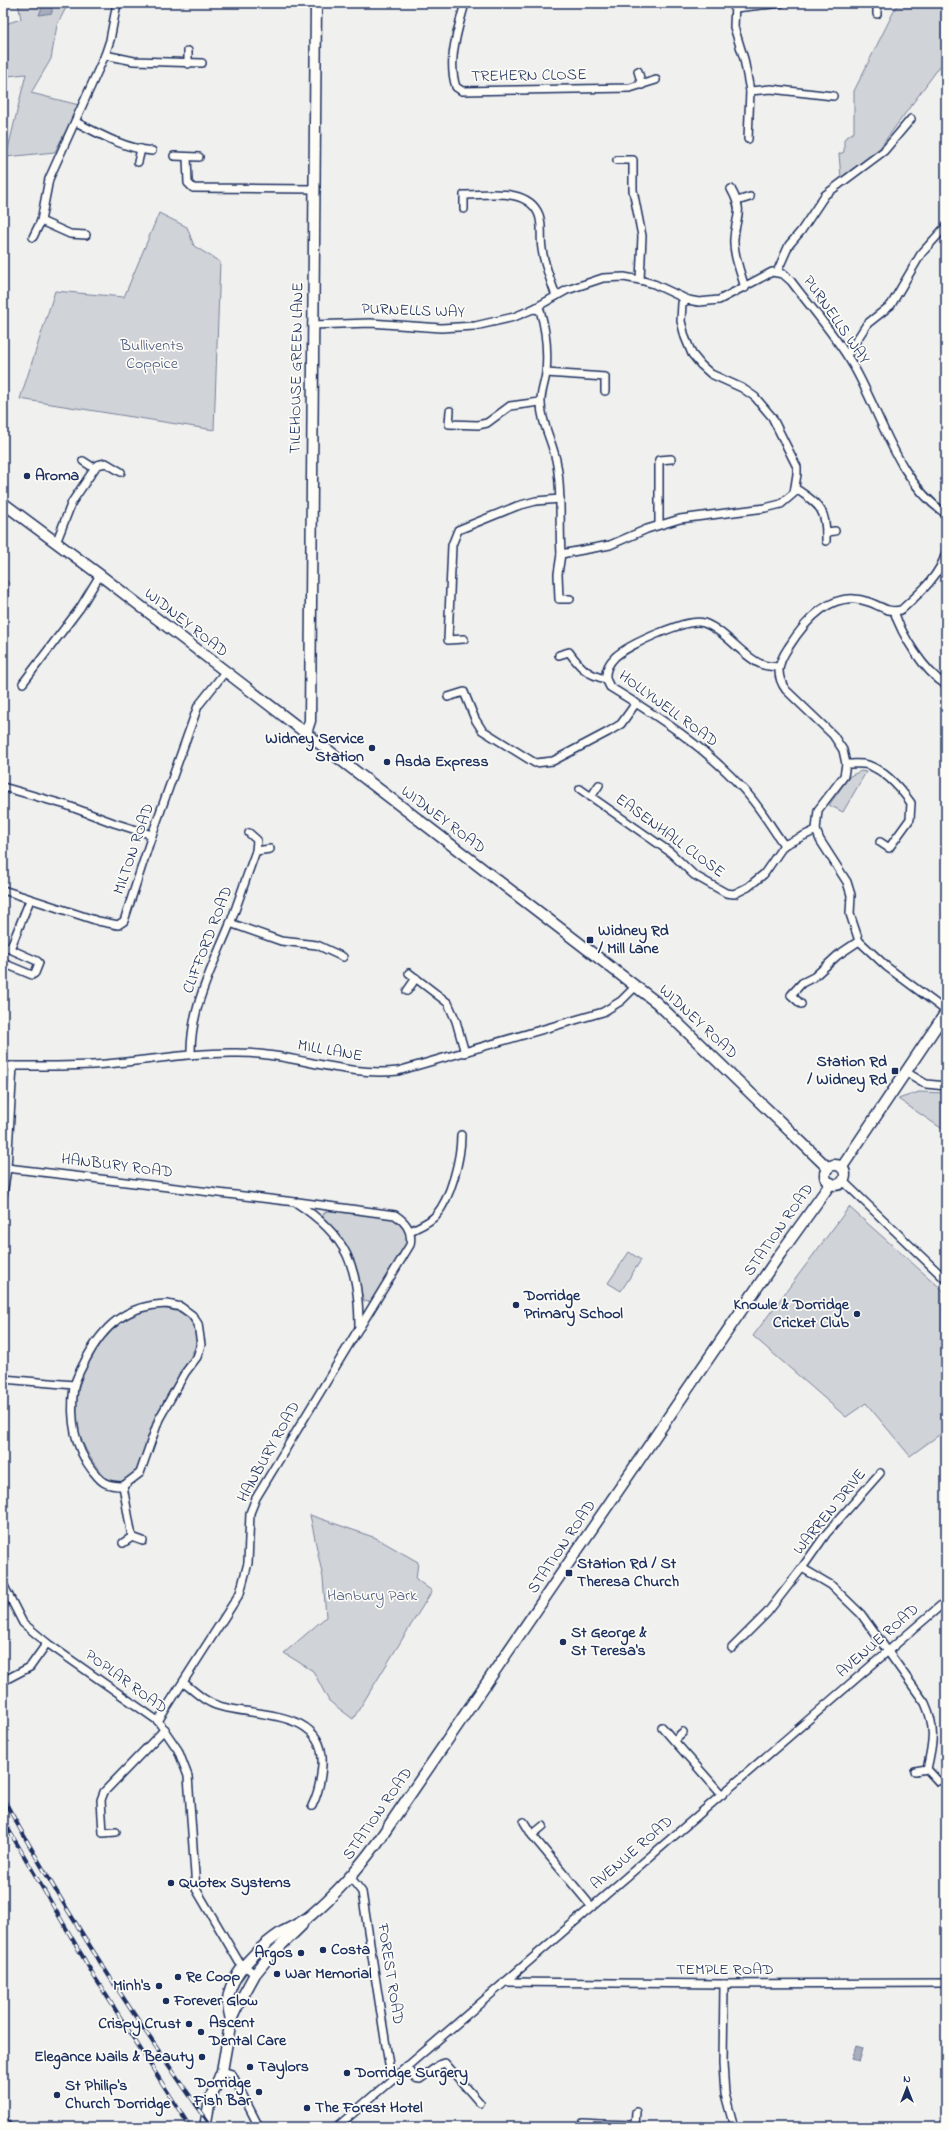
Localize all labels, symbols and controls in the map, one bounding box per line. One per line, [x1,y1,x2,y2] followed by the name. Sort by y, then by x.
[471,63,587,89] street label: TREHERN CLOSE
[796,271,876,370] street label: PURNELLS WAY
[284,282,310,454] street label: TILEHOUSE GREEN LANE
[361,297,466,325] street label: PURNELLS WAY
[119,334,184,376] park label: Bullivents Coppice
[35,464,80,488] place label: Aroma
[22,471,32,481] marker: Aroma
[139,582,233,664] street label: WIDNEY ROAD
[613,665,723,753] street label: HOLLYWELL ROAD
[265,727,365,769] place label: Widney Service Station
[367,743,377,753] marker: Widney Service Station
[395,750,489,774] place label: Asda Express
[382,757,392,767] marker: Asda Express
[395,780,491,860] street label: WIDNEY ROAD
[610,788,730,884] street label: EASENHALL CLOSE
[107,800,161,898] street label: MILTON ROAD
[177,883,239,997] street label: CLIFFORD ROAD
[597,919,669,961] place label: Widney Rd / Mill Lane
[585,935,595,945] marker: Widney Rd / Mill Lane
[653,979,743,1065] street label: WIDNEY ROAD
[296,1033,364,1069] street label: MILL LANE
[806,1050,887,1093] place label: Station Rd / Widney Rd
[890,1066,900,1076] marker: Station Rd / Widney Rd
[60,1147,174,1185] street label: HANBURY ROAD
[738,1179,820,1281] street label: STATION ROAD
[523,1284,623,1327] place label: Dorridge Primary School
[733,1293,850,1335] place label: Knowle & Dorridge Cricket Club
[511,1300,521,1310] marker: Dorridge Primary School
[852,1309,862,1319] marker: Knowle & Dorridge Cricket Club
[231,1397,307,1507] street label: HANBURY ROAD
[788,1464,872,1560] street label: WARREN DRIVE
[522,1495,602,1599] street label: STATION ROAD
[577,1552,679,1594] place label: Station Rd / St Theresa Church
[564,1568,574,1578] marker: Station Rd / St Theresa Church
[327,1584,418,1608] park label: Hanbury Park
[831,1598,925,1684] street label: AVENUE ROAD
[571,1621,647,1663] place label: St George & St Teresa's
[558,1637,568,1647] marker: St George & St Teresa's
[80,1644,172,1720] street label: POPLAR ROAD
[337,1763,419,1865] street label: STATION ROAD
[585,1810,679,1896] street label: AVENUE ROAD
[179,1871,291,1896] place label: Quotex Systems
[166,1878,176,1888] marker: Quotex Systems
[370,1921,410,2026] street label: FOREST ROAD
[331,1938,371,1962] place label: Costa
[255,1941,293,1966] place label: Argos
[318,1945,328,1955] marker: Costa
[296,1948,306,1958] marker: Argos
[676,1958,774,1982] street label: TEMPLE ROAD
[285,1962,372,1986] place label: War Memorial
[185,1965,240,1989] place label: Re Coop
[272,1969,282,1979] marker: War Memorial
[173,1972,183,1982] marker: Re Coop
[113,1974,151,1998] place label: Minh's
[154,1981,164,1991] marker: Minh's
[173,1989,258,2013] place label: Forever Glow
[161,1996,171,2006] marker: Forever Glow
[208,2011,287,2053] place label: Ascent Dental Care
[98,2012,182,2037] place label: Crispy Crust
[184,2019,194,2029] marker: Crispy Crust
[196,2027,206,2037] marker: Ascent Dental Care
[34,2045,194,2070] place label: Elegance Nails & Beauty
[197,2052,207,2062] marker: Elegance Nails & Beauty
[258,2055,309,2080] place label: Taylors
[354,2061,468,2086] place label: Dorridge Surgery
[245,2062,255,2072] marker: Taylors
[342,2068,352,2078] marker: Dorridge Surgery
[887,2068,927,2108] north arrow
[193,2071,252,2113] place label: Dorridge Fish Bar
[903,2071,911,2087] text: N
[65,2074,171,2117] place label: St Philip's Church Dorridge
[254,2087,264,2097] marker: Dorridge Fish Bar
[52,2090,62,2100] marker: St Philip's Church Dorridge
[315,2096,423,2120] place label: The Forest Hotel
[302,2103,312,2113] marker: The Forest Hotel

